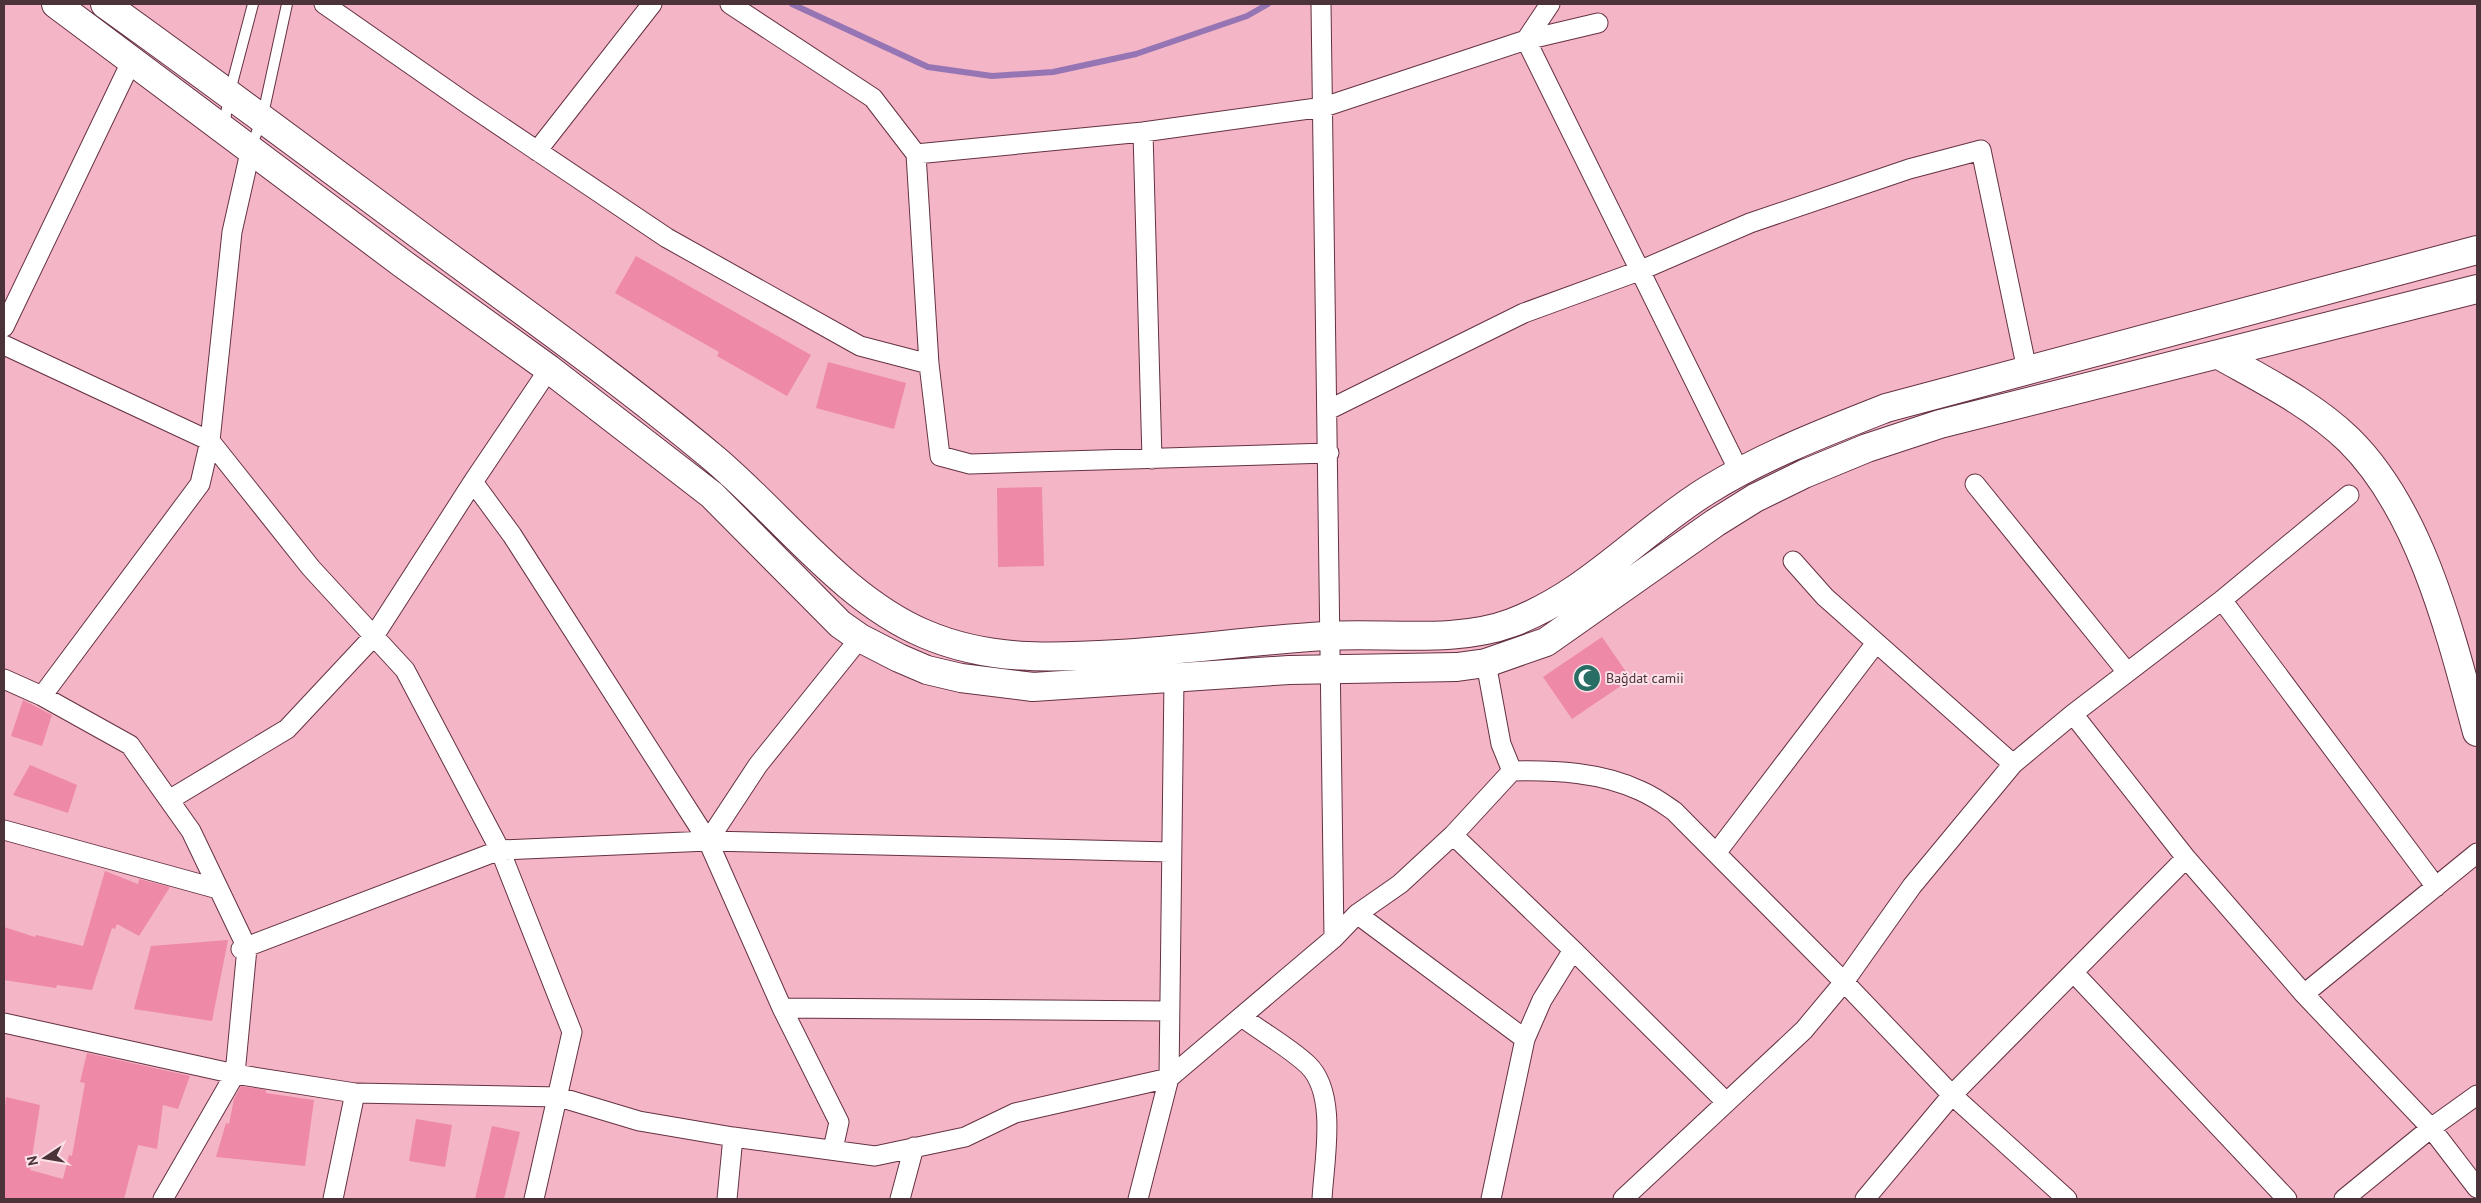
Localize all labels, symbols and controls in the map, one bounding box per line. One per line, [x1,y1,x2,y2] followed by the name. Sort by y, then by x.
[1572,663,1602,693] mosque icon: Bağdat camii
[1606,669,1684,687] place label: Bağdat camii
[20,1133,70,1183] north arrow
[23,1154,42,1167] text: N

